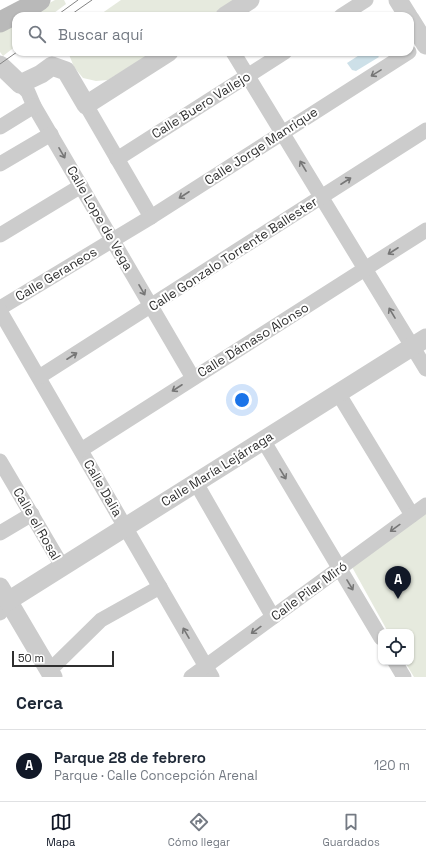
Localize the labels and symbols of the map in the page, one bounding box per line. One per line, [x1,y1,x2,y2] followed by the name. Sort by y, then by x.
[148,68,254,142] street label: Calle Buero Vallejo
[371,69,382,77] one-way arrow
[201,103,321,189] street label: Calle Jorge Manrique
[58,147,66,159] one-way arrow
[298,160,306,172] one-way arrow
[63,163,137,274] street label: Calle Lope de Vega
[340,176,352,184] one-way arrow
[178,192,190,200] one-way arrow
[145,193,321,315] street label: Calle Gonzalo Torrente Ballester
[12,243,100,305] street label: Calle Geraneos
[387,248,399,256] one-way arrow
[138,284,146,296] one-way arrow
[194,299,312,381] street label: Calle Dámaso Alonso
[388,308,396,319] one-way arrow
[66,352,78,360] one-way arrow
[172,384,183,392] one-way arrow
[232,390,252,410] your location
[158,427,277,510] street label: Calle María Lejárraga
[80,456,126,520] street label: Calle Dalia
[280,468,288,480] one-way arrow
[9,485,65,563] street label: Calle el Rosal
[389,524,400,532] one-way arrow
[267,558,351,624] street label: Calle Pilar Miró
[385,566,411,599] pin: A
[346,579,354,591] one-way arrow
[251,626,262,634] one-way arrow
[182,627,190,639] one-way arrow
[12,649,114,668] scale bar

